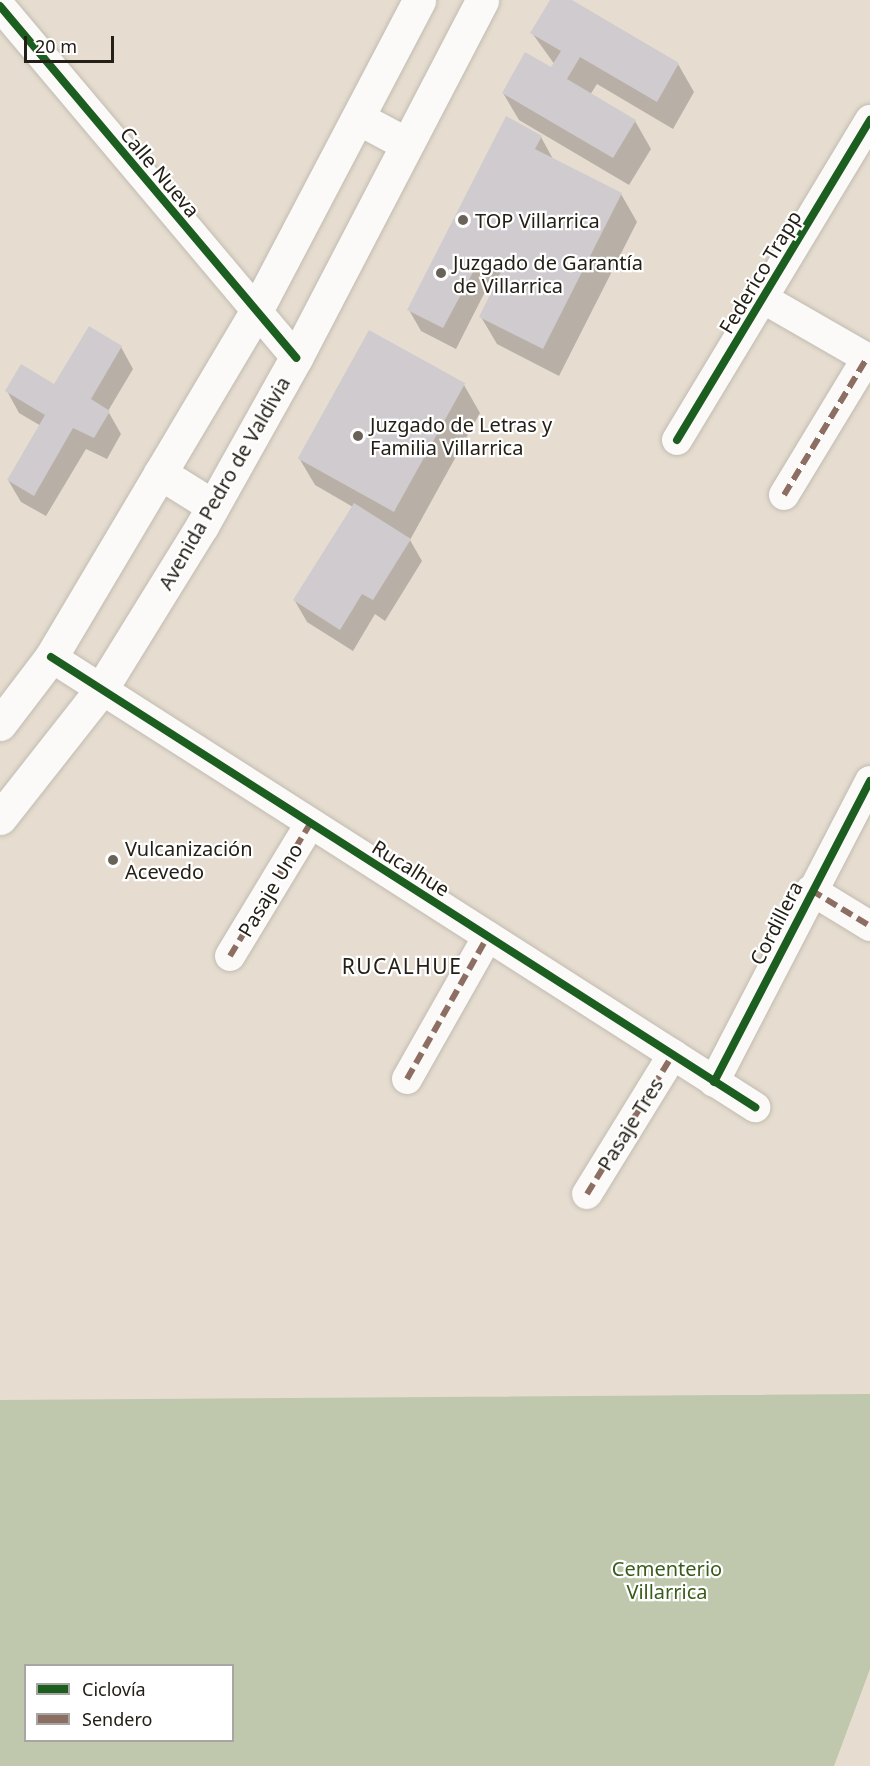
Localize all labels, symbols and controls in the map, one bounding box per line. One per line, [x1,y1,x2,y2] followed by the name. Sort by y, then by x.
[27,24,117,62] scale bar
[35,34,77,58] text: 20 m
[115,122,205,222] street label: Calle Nueva
[714,206,806,338] street label: Federico Trapp
[475,208,600,232] place label: TOP Villarrica
[456,213,470,227] marker: TOP Villarrica
[453,250,643,297] place label: Juzgado de Garantía de Villarrica
[434,266,448,280] marker: Juzgado de Garantía de Villarrica
[153,372,295,594] street label: Avenida Pedro de Valdivia
[370,412,552,459] place label: Juzgado de Letras y Familia Villarrica
[351,429,365,443] marker: Juzgado de Letras y Familia Villarrica
[368,835,454,901] street label: Rucalhue
[125,837,252,884] place label: Vulcanización Acevedo
[233,839,307,941] street label: Pasaje Uno
[106,853,120,867] marker: Vulcanización Acevedo
[745,877,807,969] street label: Cordillera
[342,953,462,979] district label: RUCALHUE
[592,1073,668,1175] street label: Pasaje Tres
[612,1557,722,1604] park label: Cementerio Villarrica
[24,1664,234,1742] legend
[82,1677,146,1701] text: Ciclovía
[82,1707,152,1731] text: Sendero

